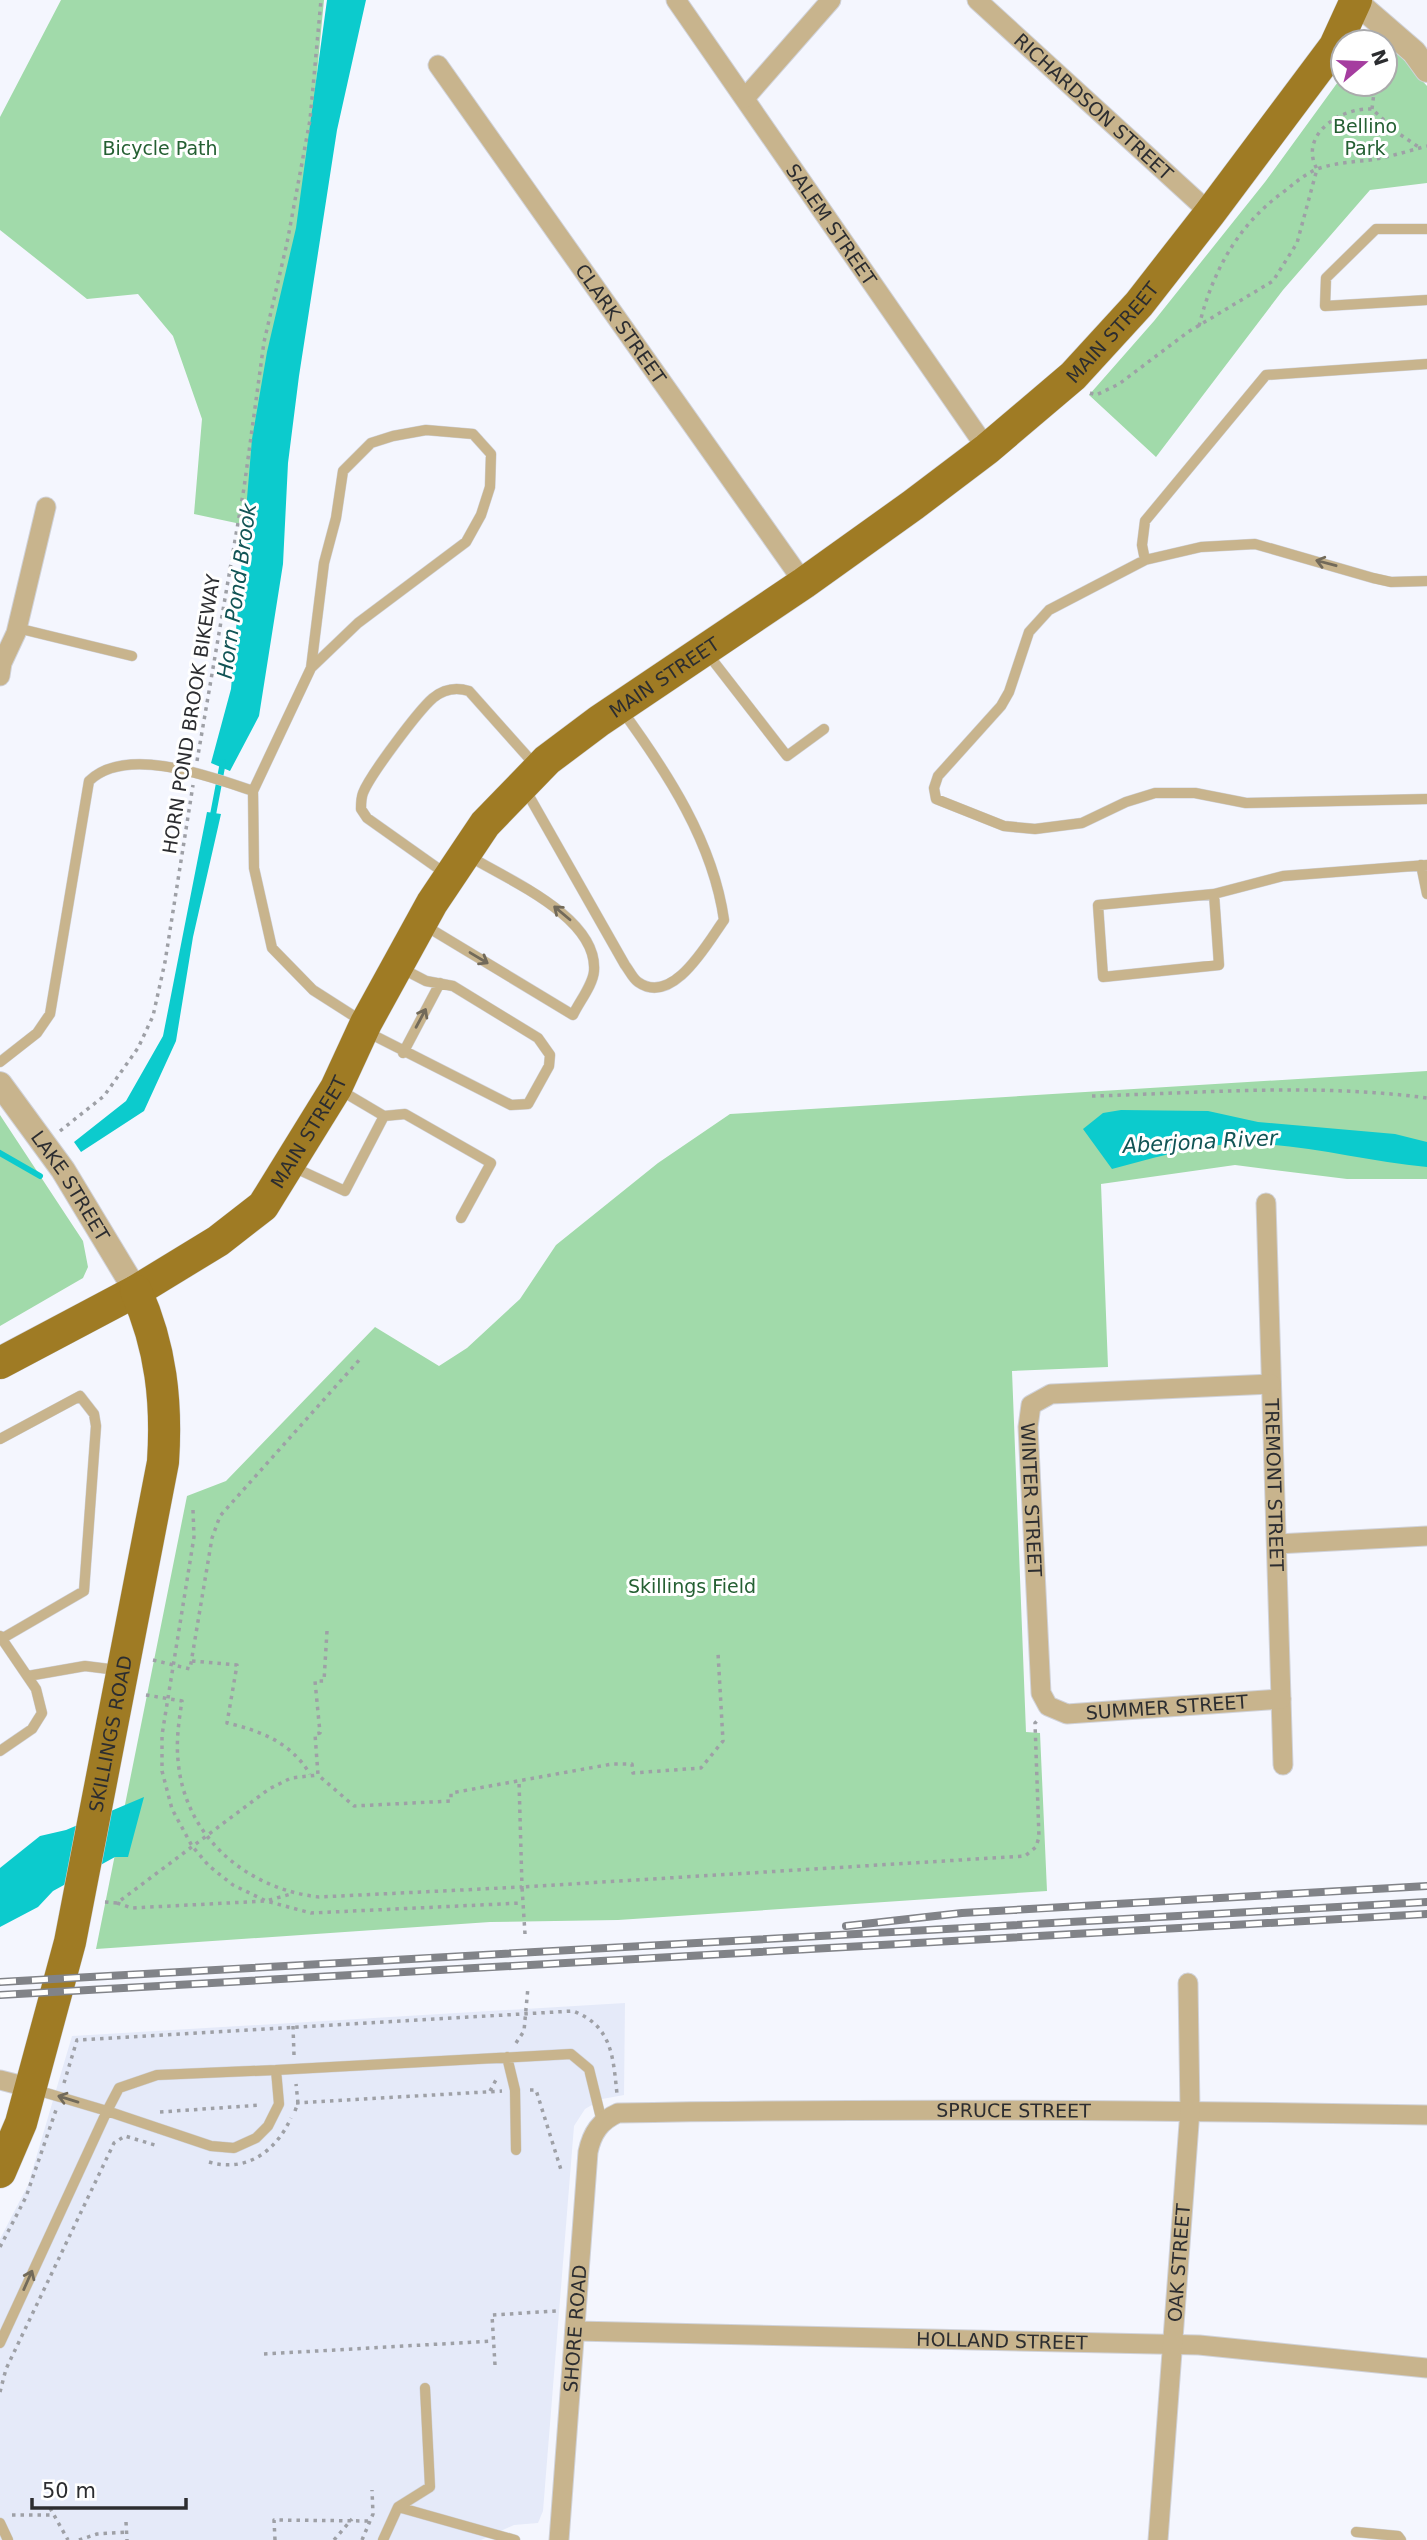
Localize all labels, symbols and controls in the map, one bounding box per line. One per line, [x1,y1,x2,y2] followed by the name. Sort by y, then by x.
[1329,28,1399,98] north arrow
[1010,29,1178,185] street label: RICHARDSON STREET
[1367,46,1393,69] text: N
[1333,115,1397,159] park label: Bellino Park
[102,137,218,159] park label: Bicycle Path
[782,159,881,290] street label: SALEM STREET
[571,260,671,388] street label: CLARK STREET
[1061,277,1163,387] street label: MAIN STREET
[213,501,261,680] water label: Horn Pond Brook
[1315,555,1337,568] one-way arrow
[158,572,224,855] street label: HORN POND BROOK BIKEWAY
[605,632,724,722] street label: MAIN STREET
[553,906,571,922] one-way arrow
[469,951,489,965] one-way arrow
[415,1008,429,1029] one-way arrow
[266,1072,351,1192] street label: MAIN STREET
[27,1126,114,1245] street label: LAKE STREET
[1120,1126,1279,1158] water label: Aberjona River
[1261,1397,1288,1572] street label: TREMONT STREET
[1017,1422,1046,1578] street label: WINTER STREET
[628,1575,756,1597] park label: Skillings Field
[84,1653,136,1814] street label: SKILLINGS ROAD
[1085,1690,1249,1724] street label: SUMMER STREET
[57,2092,79,2105] one-way arrow
[936,2099,1091,2122] street label: SPRUCE STREET
[1163,2202,1194,2323] street label: OAK STREET
[559,2264,591,2393] street label: SHORE ROAD
[22,2270,35,2291] one-way arrow
[916,2328,1088,2354] street label: HOLLAND STREET
[32,2466,186,2510] scale bar
[42,2479,96,2503] text: 50 m

